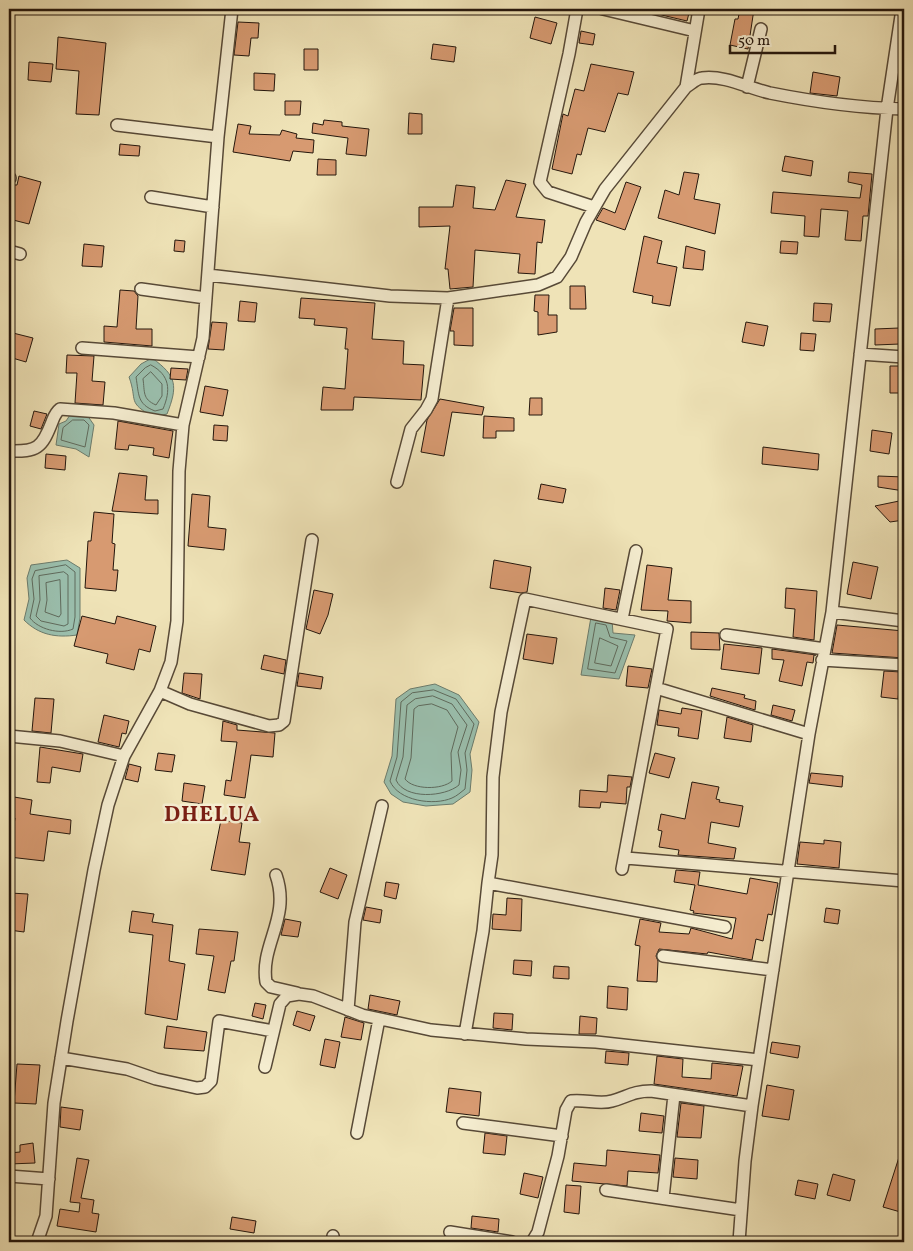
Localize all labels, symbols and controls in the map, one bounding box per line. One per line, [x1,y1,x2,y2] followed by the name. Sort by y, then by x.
[730,22,836,54] scale bar
[738,31,770,52] text: 50 m
[164,800,260,831] district label: DHELUA

